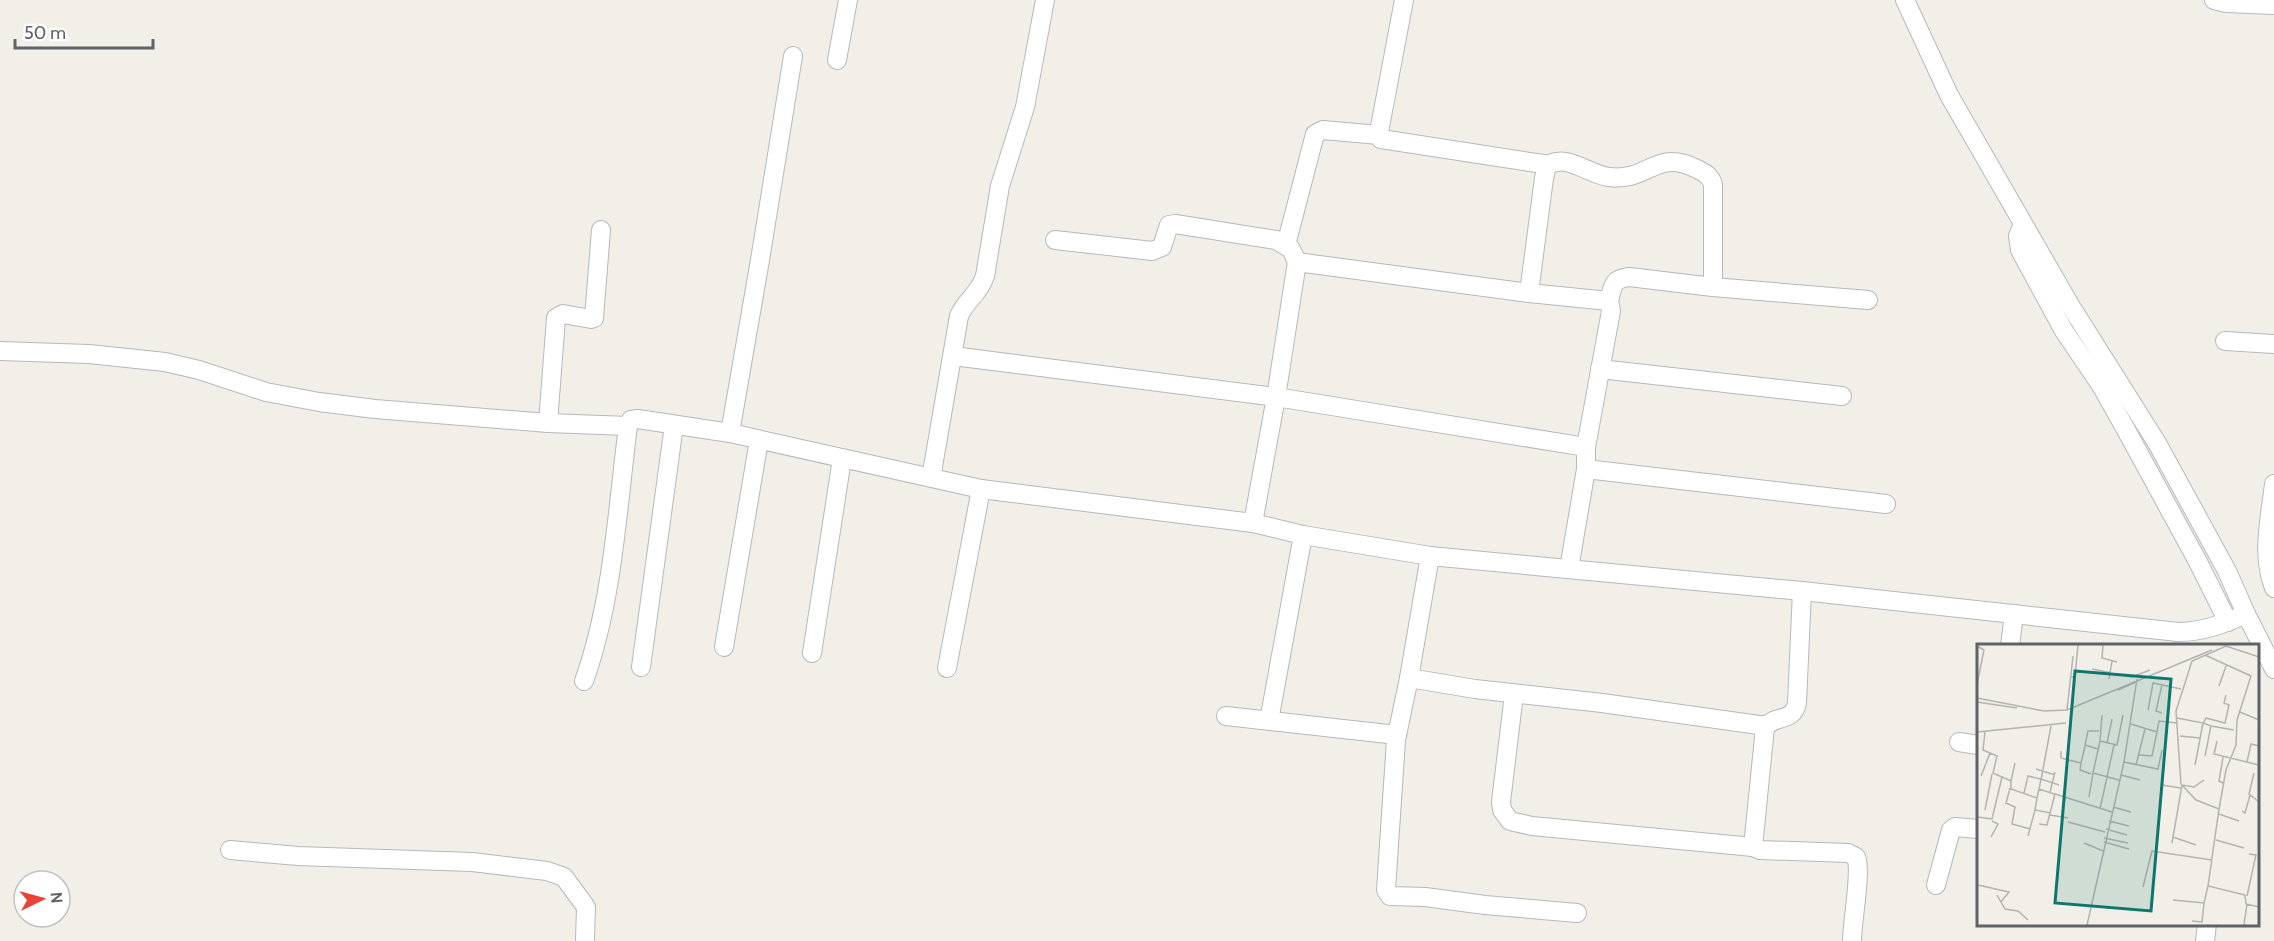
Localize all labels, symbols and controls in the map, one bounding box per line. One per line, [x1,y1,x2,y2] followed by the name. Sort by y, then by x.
[15,12,153,50] scale bar
[24,22,66,44] text: 50 m
[1977,644,2259,926] inset map
[12,869,72,929] north arrow
[46,891,66,904] text: N

